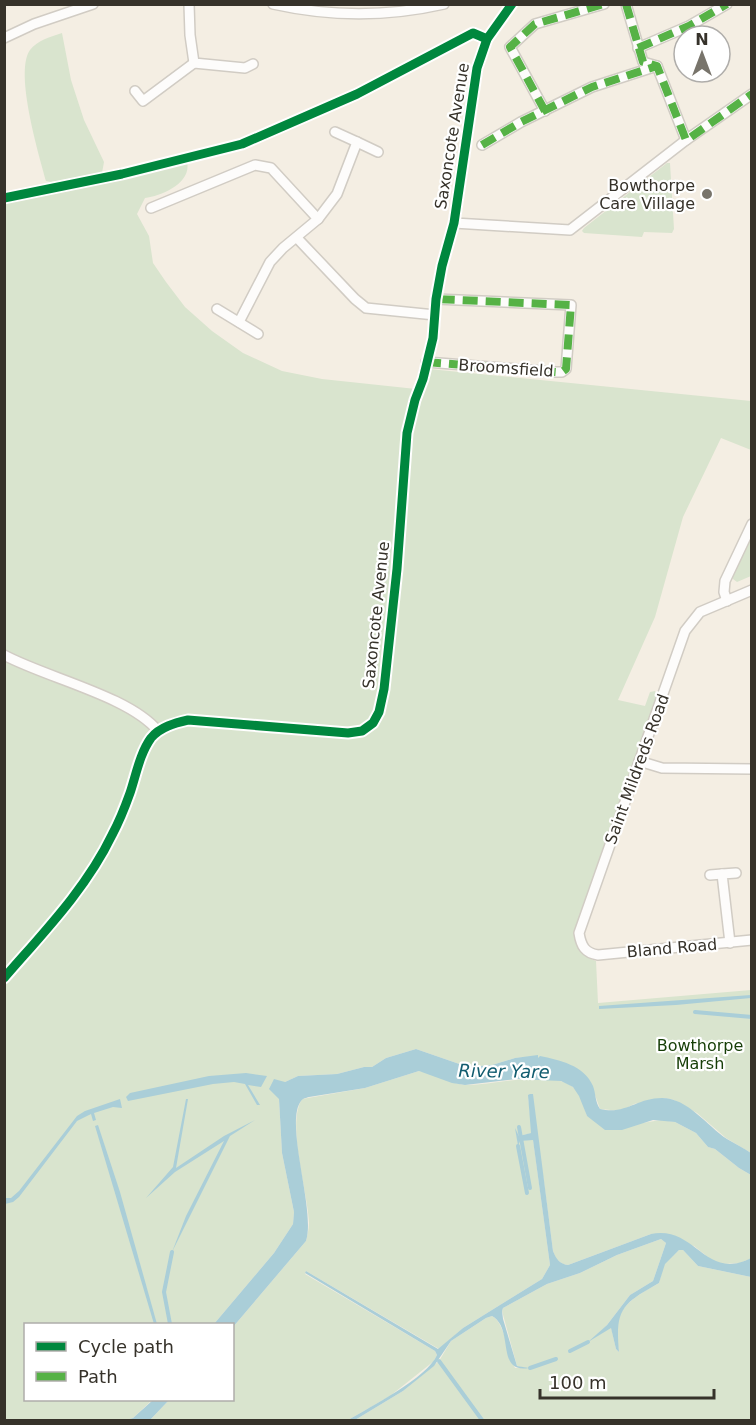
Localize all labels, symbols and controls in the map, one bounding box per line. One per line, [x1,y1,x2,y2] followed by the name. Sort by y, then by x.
[672,24,732,84] north arrow
[695,30,709,49] text: N
[431,61,473,211] street label: Saxoncote Avenue
[599,176,695,213] place label: Bowthorpe Care Village
[700,187,714,201] marker: Bowthorpe Care Village
[458,355,554,381] street label: Broomsfield
[359,540,393,690] street label: Saxoncote Avenue
[601,691,673,847] street label: Saint Mildreds Road
[626,935,718,961] street label: Bland Road
[657,1036,743,1073] park label: Bowthorpe Marsh
[458,1060,550,1082] water label: River Yare
[24,1323,234,1401] legend
[78,1336,174,1357] text: Cycle path
[540,1362,714,1400] scale bar
[78,1366,118,1387] text: Path
[549,1372,607,1393] text: 100 m

